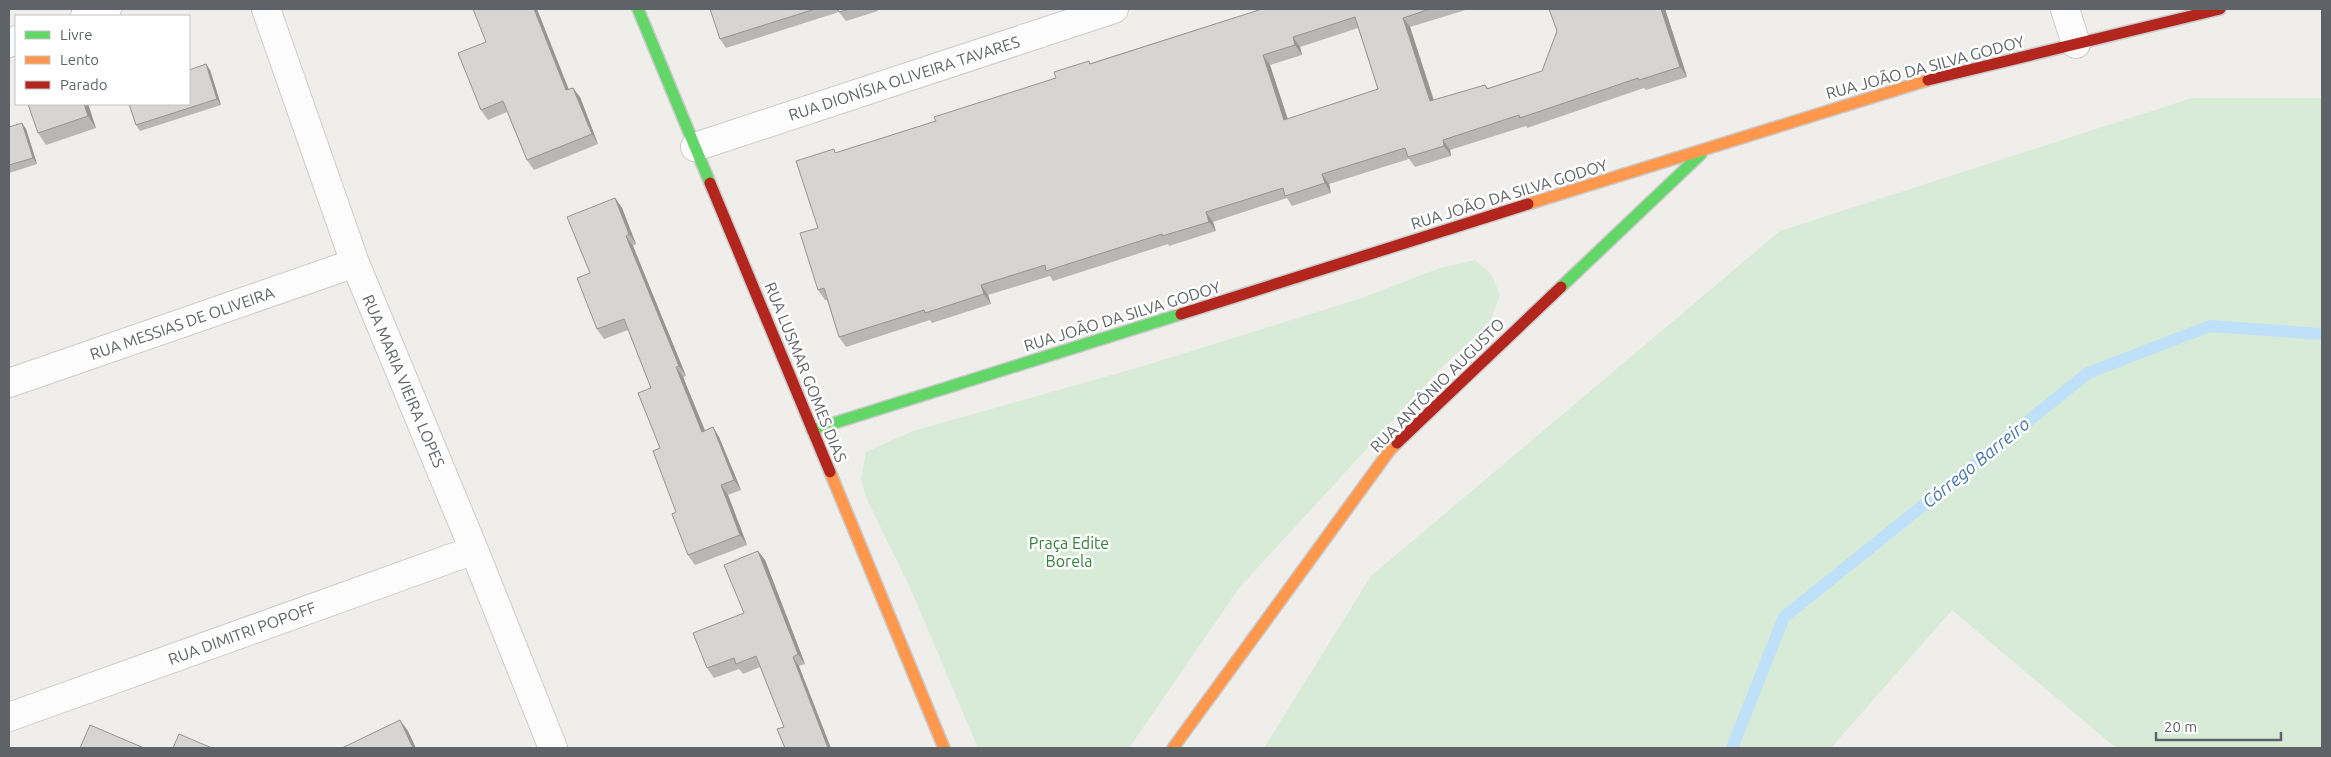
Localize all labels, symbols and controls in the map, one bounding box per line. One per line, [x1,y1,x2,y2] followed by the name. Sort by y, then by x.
[15,15,190,105] legend
[60,26,93,43] text: Livre
[786,30,1022,124] street label: RUA DIONÍSIA OLIVEIRA TAVARES
[1824,31,2027,102] street label: RUA JOÃO DA SILVA GODOY
[60,51,99,68] text: Lento
[60,76,107,93] text: Parado
[1408,154,1610,233] street label: RUA JOÃO DA SILVA GODOY
[1021,276,1223,355] street label: RUA JOÃO DA SILVA GODOY
[762,279,850,465] street label: RUA LUSMAR GOMES DIAS
[87,283,277,363] street label: RUA MESSIAS DE OLIVEIRA
[359,292,449,470] street label: RUA MARIA VIEIRA LOPES
[1366,314,1508,456] street label: RUA ANTÔNIO AUGUSTO
[1918,413,2033,511] water label: Córrego Barreiro
[1029,534,1109,570] park label: Praça Edite Borela
[166,598,318,668] street label: RUA DIMITRI POPOFF
[2156,710,2281,742] scale bar
[2164,718,2197,735] text: 20 m

